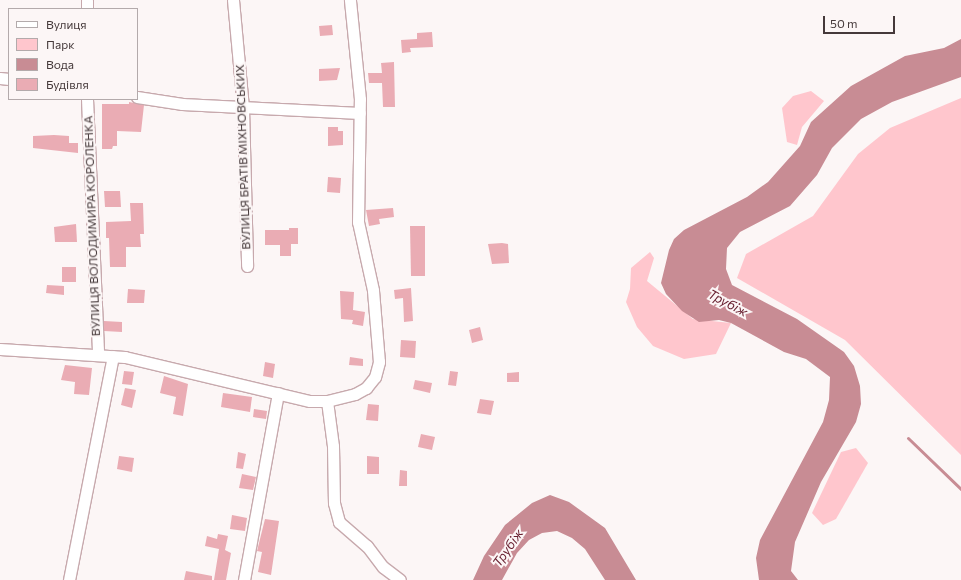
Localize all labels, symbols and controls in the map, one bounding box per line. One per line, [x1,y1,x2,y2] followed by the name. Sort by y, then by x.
[8,8,138,100] legend
[825,8,897,34] scale bar
[830,16,858,30] text: 50 m
[46,17,87,31] text: Вулиця
[46,37,75,51] text: Парк
[46,57,74,71] text: Вода
[233,64,253,250] street label: ВУЛИЦЯ БРАТІВ МІХНОВСЬКИХ
[46,77,89,91] text: Будівля
[81,115,103,337] street label: ВУЛИЦЯ ВОЛОДИМИРА КОРОЛЕНКА
[705,286,751,320] water label: Трубіж
[489,526,527,570] water label: Трубіж

